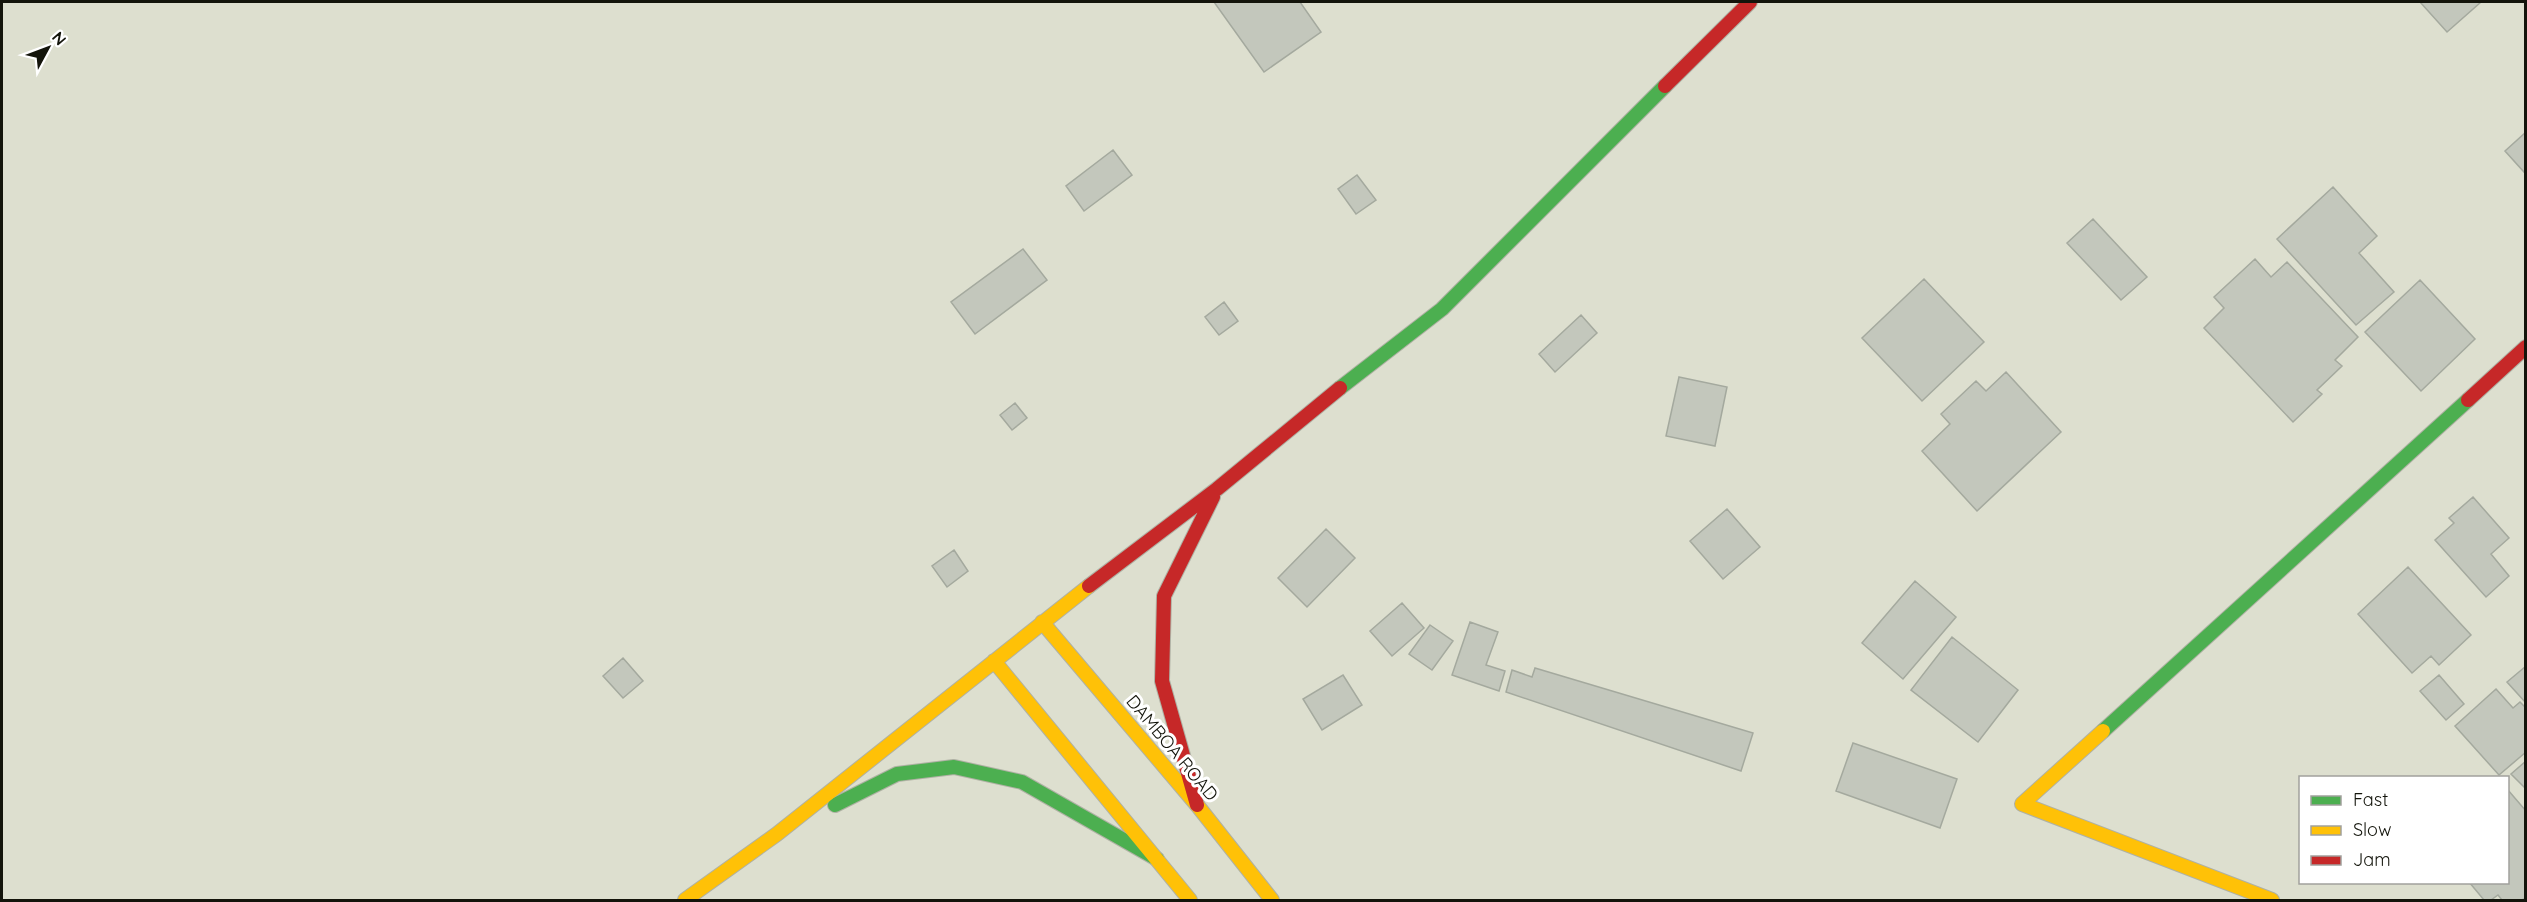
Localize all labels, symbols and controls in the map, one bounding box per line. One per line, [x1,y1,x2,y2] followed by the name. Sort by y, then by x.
[18,18,78,78] north arrow
[48,27,71,49] text: N
[1121,690,1223,805] street label: DAMBOA ROAD
[2299,776,2509,884] legend
[2353,788,2388,811] text: Fast
[2353,818,2391,841] text: Slow
[2353,848,2391,871] text: Jam

